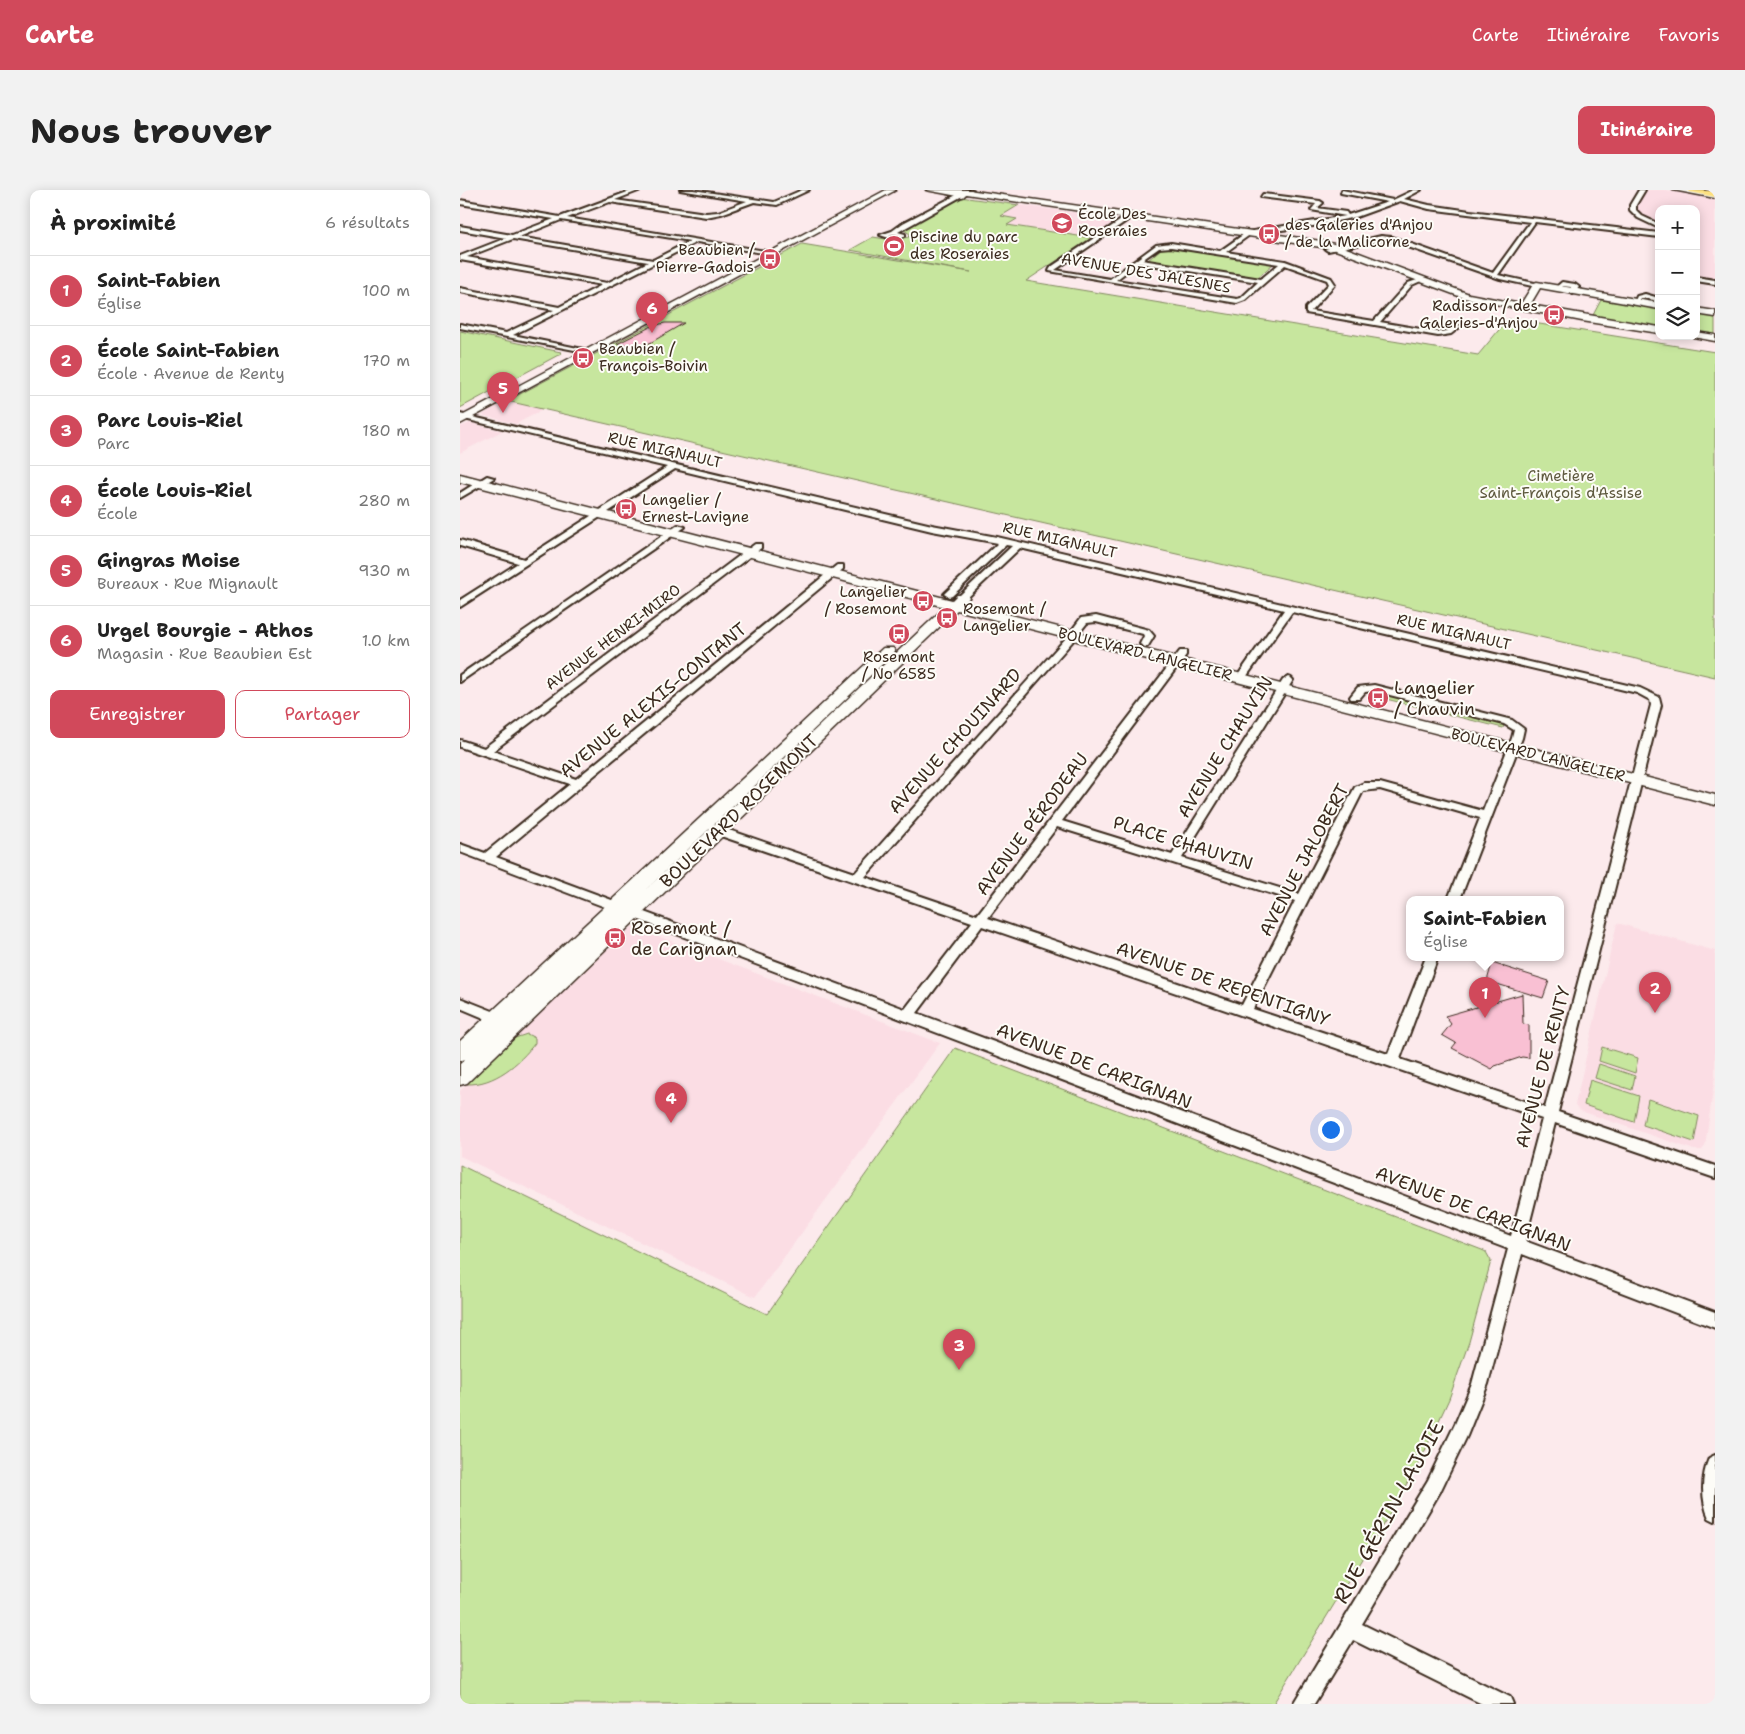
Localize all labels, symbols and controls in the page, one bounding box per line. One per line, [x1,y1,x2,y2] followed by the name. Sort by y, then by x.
[25,19,94,51] text: Carte
[1472,23,1519,47] text: Carte
[1547,23,1631,47] text: Itinéraire
[1659,23,1720,47] text: Favoris
[1578,106,1715,154] button: Itinéraire
[30,107,272,154] text: Nous trouver
[1078,203,1147,241] place label: École Des Roseraies
[1655,205,1700,340] map controls
[1655,205,1700,250] button: +
[50,209,176,237] text: À proximité
[1050,211,1074,235] school or university icon: École Des Roseraies
[325,212,410,233] text: 6 résultats
[1285,215,1433,252] place label: des Galeries d'Anjou / de la Malicorne
[1257,222,1281,246] bus stop icon: des Galeries d'Anjou / de la Malicorne
[910,227,1018,264] place label: Piscine du parc des Roseraies
[882,234,906,258] sports icon: Piscine du parc des Roseraies
[656,240,756,277] place label: Beaubien / Pierre-Gadois
[758,247,782,271] bus stop icon: Beaubien / Pierre-Gadois
[1060,248,1232,298] street label: AVENUE DES JALESNES
[1655,250,1700,295] button: −
[97,268,220,293] text: Saint-Fabien
[62,280,70,301] text: 1
[362,280,410,301] text: 100 m
[636,292,668,333] pin: 6
[97,293,142,314] text: Église
[1655,295,1700,340] button: layers
[1419,296,1538,333] place label: Radisson / des Galeries-d'Anjou
[1542,303,1566,327] bus stop icon: Radisson / des Galeries-d'Anjou
[97,338,279,363] text: École Saint-Fabien
[599,339,708,376] place label: Beaubien / François-Boivin
[571,346,595,370] bus stop icon: Beaubien / François-Boivin
[60,350,72,371] text: 2
[363,350,410,371] text: 170 m
[97,363,285,384] text: École · Avenue de Renty
[487,372,519,413] pin: 5
[97,408,243,433] text: Parc Louis-Riel
[60,420,72,441] text: 3
[362,420,410,441] text: 180 m
[606,427,724,473] street label: RUE MIGNAULT
[97,433,130,454] text: Parc
[1480,466,1643,503] park label: Cimetière Saint-François d'Assise
[97,478,252,503] text: École Louis-Riel
[60,490,72,511] text: 4
[358,490,410,511] text: 280 m
[642,490,749,527] place label: Langelier / Ernest-Lavigne
[614,497,638,521] bus stop icon: Langelier / Ernest-Lavigne
[97,503,138,524] text: École
[1001,517,1119,563] street label: RUE MIGNAULT
[97,548,240,573] text: Gingras Moise
[61,560,71,581] text: 5
[358,560,410,581] text: 930 m
[97,573,278,594] text: Bureaux · Rue Mignault
[541,580,685,694] street label: AVENUE HENRI-MIRO
[825,582,907,619] place label: Langelier / Rosemont
[911,589,935,613] bus stop icon: Langelier / Rosemont
[963,599,1047,636] place label: Rosemont / Langelier
[935,606,959,630] bus stop icon: Rosemont / Langelier
[1395,609,1513,655] street label: RUE MIGNAULT
[554,617,752,783] street label: AVENUE ALEXIS-CONTANT
[97,618,313,643] text: Urgel Bourgie - Athos
[887,622,911,646] bus stop icon: Rosemont / No 6585
[1056,623,1234,685] street label: BOULEVARD LANGELIER
[60,630,72,651] text: 6
[362,630,410,651] text: 1.0 km
[97,643,312,664] text: Magasin · Rue Beaubien Est
[862,647,936,684] place label: Rosemont / No 6585
[883,663,1027,819] street label: AVENUE CHOUINARD
[1172,672,1278,822] street label: AVENUE CHAUVIN
[1394,676,1475,721] place label: Langelier / Chauvin
[1366,686,1390,710] bus stop icon: Langelier / Chauvin
[50,690,225,738] button: Enregistrer
[235,690,410,738] button: Partager
[1449,724,1627,786] street label: BOULEVARD LANGELIER
[655,729,823,893] street label: BOULEVARD ROSEMONT
[970,748,1094,900] street label: AVENUE PÉRODEAU
[1254,780,1354,940] street label: AVENUE JALOBERT
[1110,810,1256,876] street label: PLACE CHAUVIN
[1406,896,1564,961] popup
[1423,906,1547,931] text: Saint-Fabien
[631,916,737,961] place label: Rosemont / de Carignan
[603,926,627,950] bus stop icon: Rosemont / de Carignan
[1423,931,1468,952] text: Église
[1113,936,1333,1032] street label: AVENUE DE REPENTIGNY
[1639,972,1671,1013] pin: 2
[1469,977,1501,1018] pin: 1
[1510,983,1576,1151] street label: AVENUE DE RENTY
[993,1018,1195,1114] street label: AVENUE DE CARIGNAN
[655,1082,687,1123] pin: 4
[1318,1117,1344,1143] your location
[1372,1161,1574,1257] street label: AVENUE DE CARIGNAN
[943,1329,975,1370] pin: 3
[1326,1415,1451,1609] street label: RUE GÉRIN-LAJOIE

